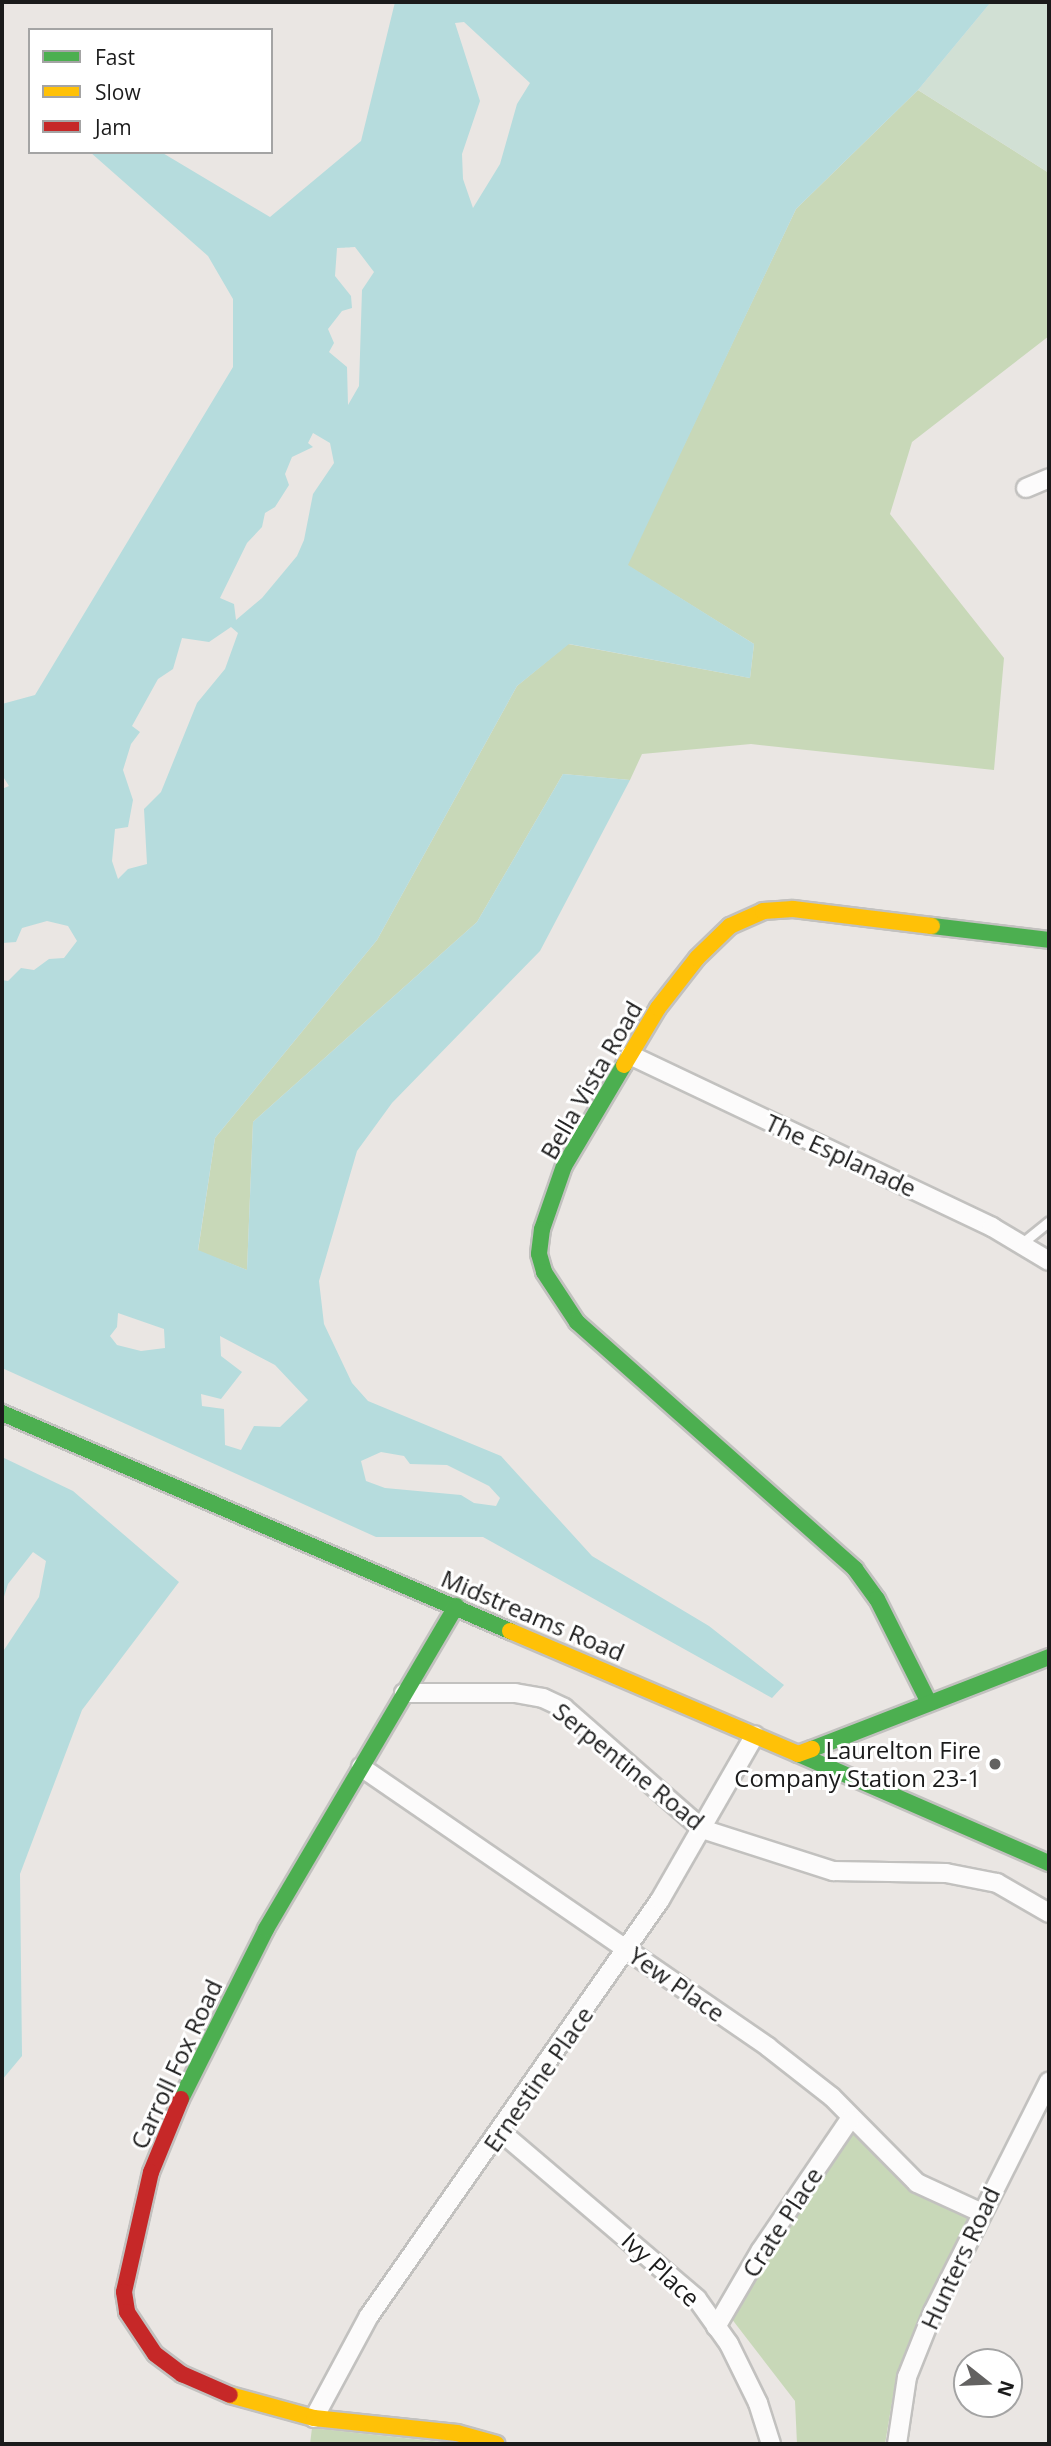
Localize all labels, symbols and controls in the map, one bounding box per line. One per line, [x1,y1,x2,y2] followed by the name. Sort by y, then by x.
[28,28,273,154] legend
[95,43,135,71] text: Fast
[95,78,141,106] text: Slow
[95,113,132,141] text: Jam
[534,996,648,1164] street label: Bella Vista Road
[761,1108,921,1202] street label: The Esplanade
[437,1563,629,1667] street label: Midstreams Road
[548,1696,710,1836] street label: Serpentine Road
[734,1736,981,1792] place label: Laurelton Fire Company Station 23-1
[987,1756,1003,1772] marker: Laurelton Fire Company Station 23-1
[623,1941,731,2027] street label: Yew Place
[124,1975,228,2153] street label: Carroll Fox Road
[477,2001,599,2157] street label: Ernestine Place
[736,2162,828,2282] street label: Crate Place
[914,2182,1006,2334] street label: Hunters Road
[616,2226,706,2312] street label: Ivy Place
[953,2348,1023,2418] north arrow
[991,2377,1021,2400] text: N

